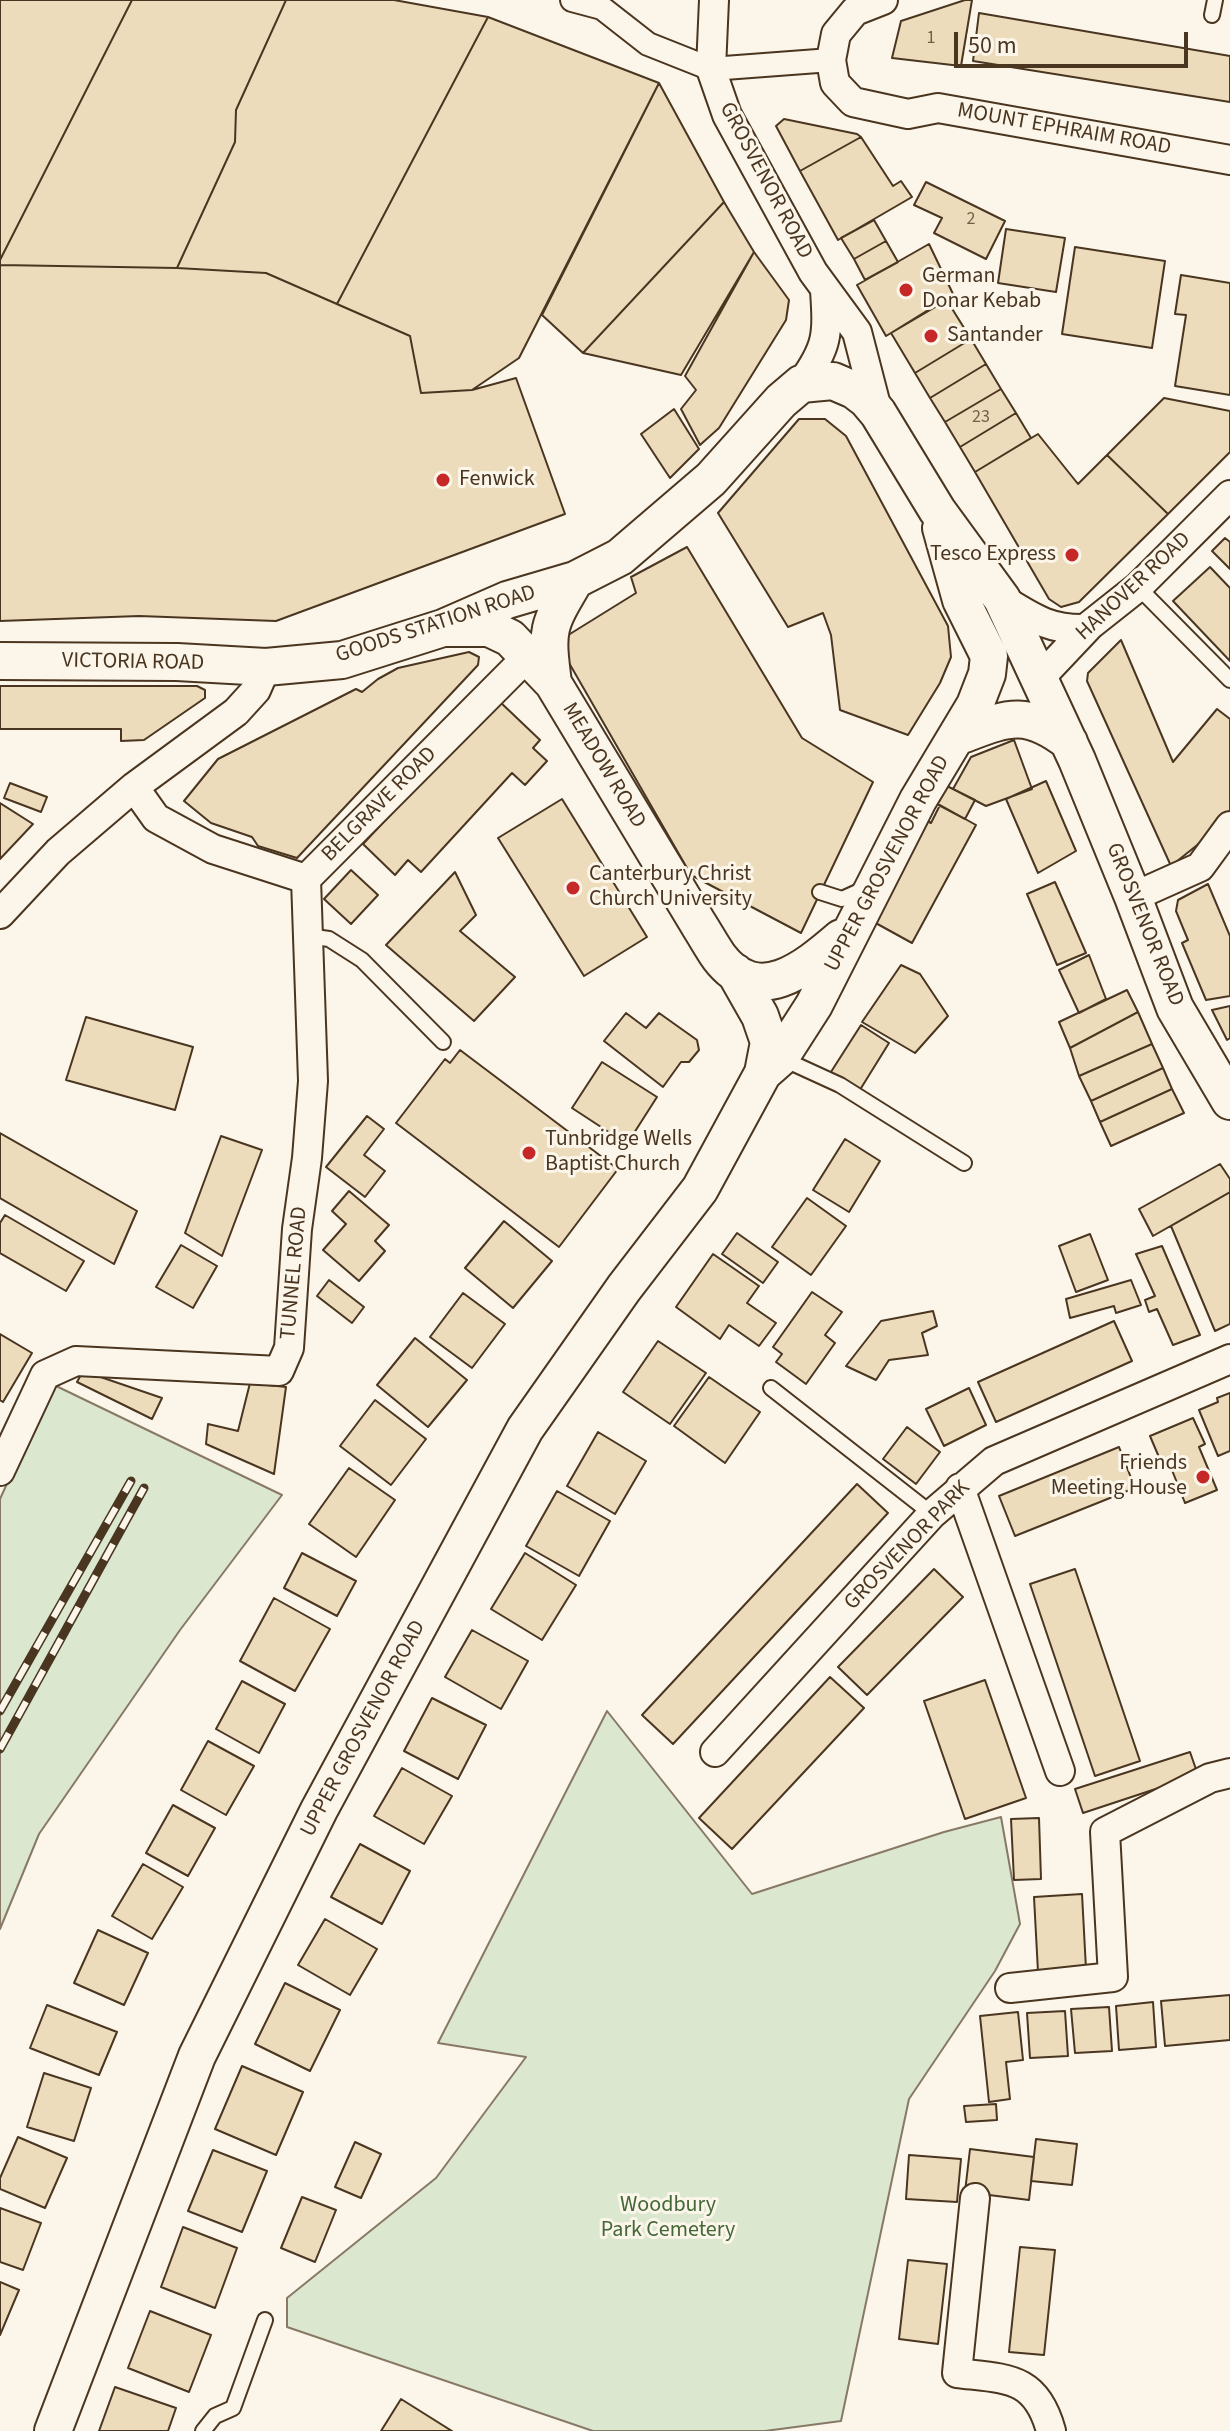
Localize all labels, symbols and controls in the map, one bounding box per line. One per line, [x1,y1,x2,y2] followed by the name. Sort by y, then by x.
[958,16,1192,66] scale bar
[927,28,935,50] house number: 1
[968,28,1017,63] text: 50 m
[713,98,817,264] street label: GROSVENOR ROAD
[955,98,1173,162] street label: MOUNT EPHRAIM ROAD
[967,209,975,231] house number: 2
[922,264,1041,316] place label: German Donar Kebab
[897,281,915,299] marker: German Donar Kebab
[947,323,1043,349] place label: Santander
[922,327,940,345] marker: Santander
[972,407,990,429] house number: 23
[459,467,535,493] place label: Fenwick
[434,471,452,489] marker: Fenwick
[1071,527,1197,647] street label: HANOVER ROAD
[930,542,1056,568] place label: Tesco Express
[1063,546,1081,564] marker: Tesco Express
[333,580,539,670] street label: GOODS STATION ROAD
[62,649,204,677] street label: VICTORIA ROAD
[555,699,651,833] street label: MEADOW ROAD
[317,742,443,868] street label: BELGRAVE ROAD
[820,751,956,977] street label: UPPER GROSVENOR ROAD
[1099,840,1189,1010] street label: GROSVENOR ROAD
[589,862,752,914] place label: Canterbury Christ Church University
[564,879,582,897] marker: Canterbury Christ Church University
[545,1127,692,1178] place label: Tunbridge Wells Baptist Church
[520,1144,538,1162] marker: Tunbridge Wells Baptist Church
[276,1205,314,1341] street label: TUNNEL ROAD
[1051,1451,1187,1502] place label: Friends Meeting House
[1194,1468,1212,1486] marker: Friends Meeting House
[840,1476,976,1616] street label: GROSVENOR PARK
[296,1616,432,1842] street label: UPPER GROSVENOR ROAD
[601,2193,735,2244] park label: Woodbury Park Cemetery

